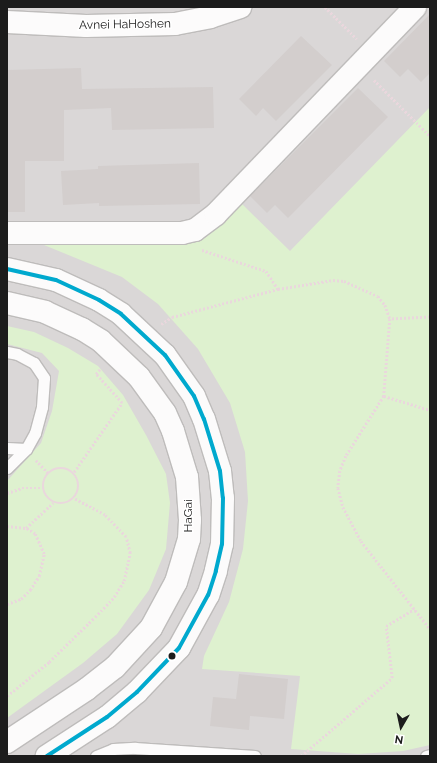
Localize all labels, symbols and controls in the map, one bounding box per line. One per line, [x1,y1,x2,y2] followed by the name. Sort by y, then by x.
[79,17,171,33] street label: Avnei HaHoshen
[182,499,196,533] street label: HaGai
[167,651,177,661] unlabelled marker
[381,707,421,747] north arrow
[394,732,404,746] text: N

